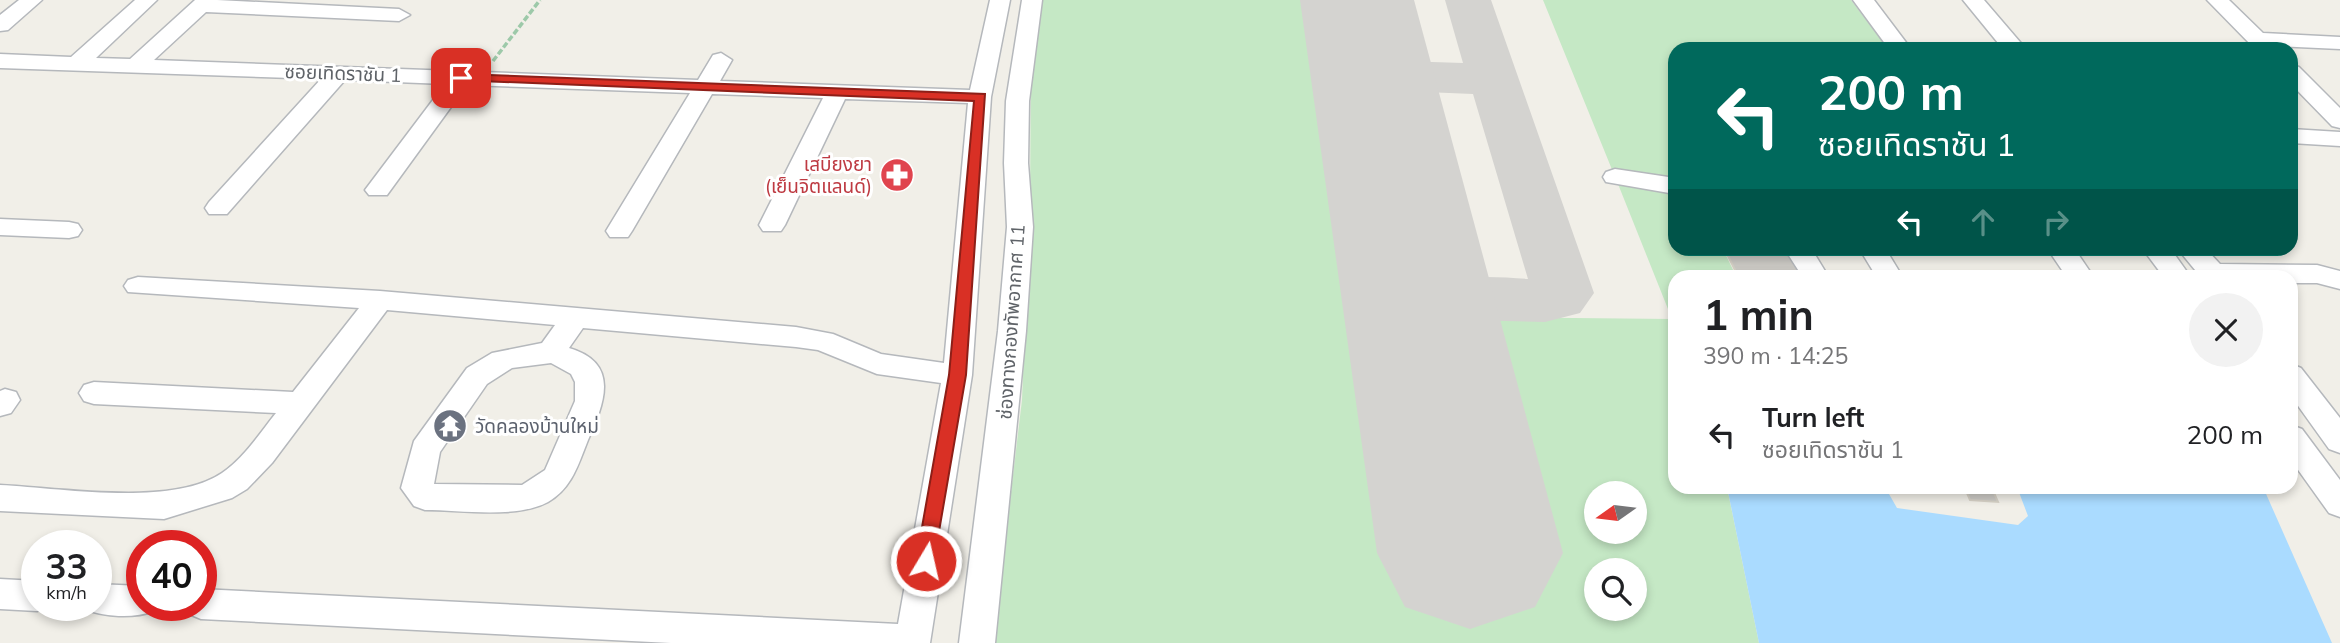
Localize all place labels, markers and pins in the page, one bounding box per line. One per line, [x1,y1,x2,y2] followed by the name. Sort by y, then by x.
[431,48,491,108] pin
[765,152,872,198] place label: เสบียงยา (เย็นจิตแลนด์)
[878,156,916,194] pharmacy icon: เสบียงยา (เย็นจิตแลนด์)
[431,407,469,445] temple icon: วัดคลองบ้านใหม่
[475,414,599,438] place label: วัดคลองบ้านใหม่

